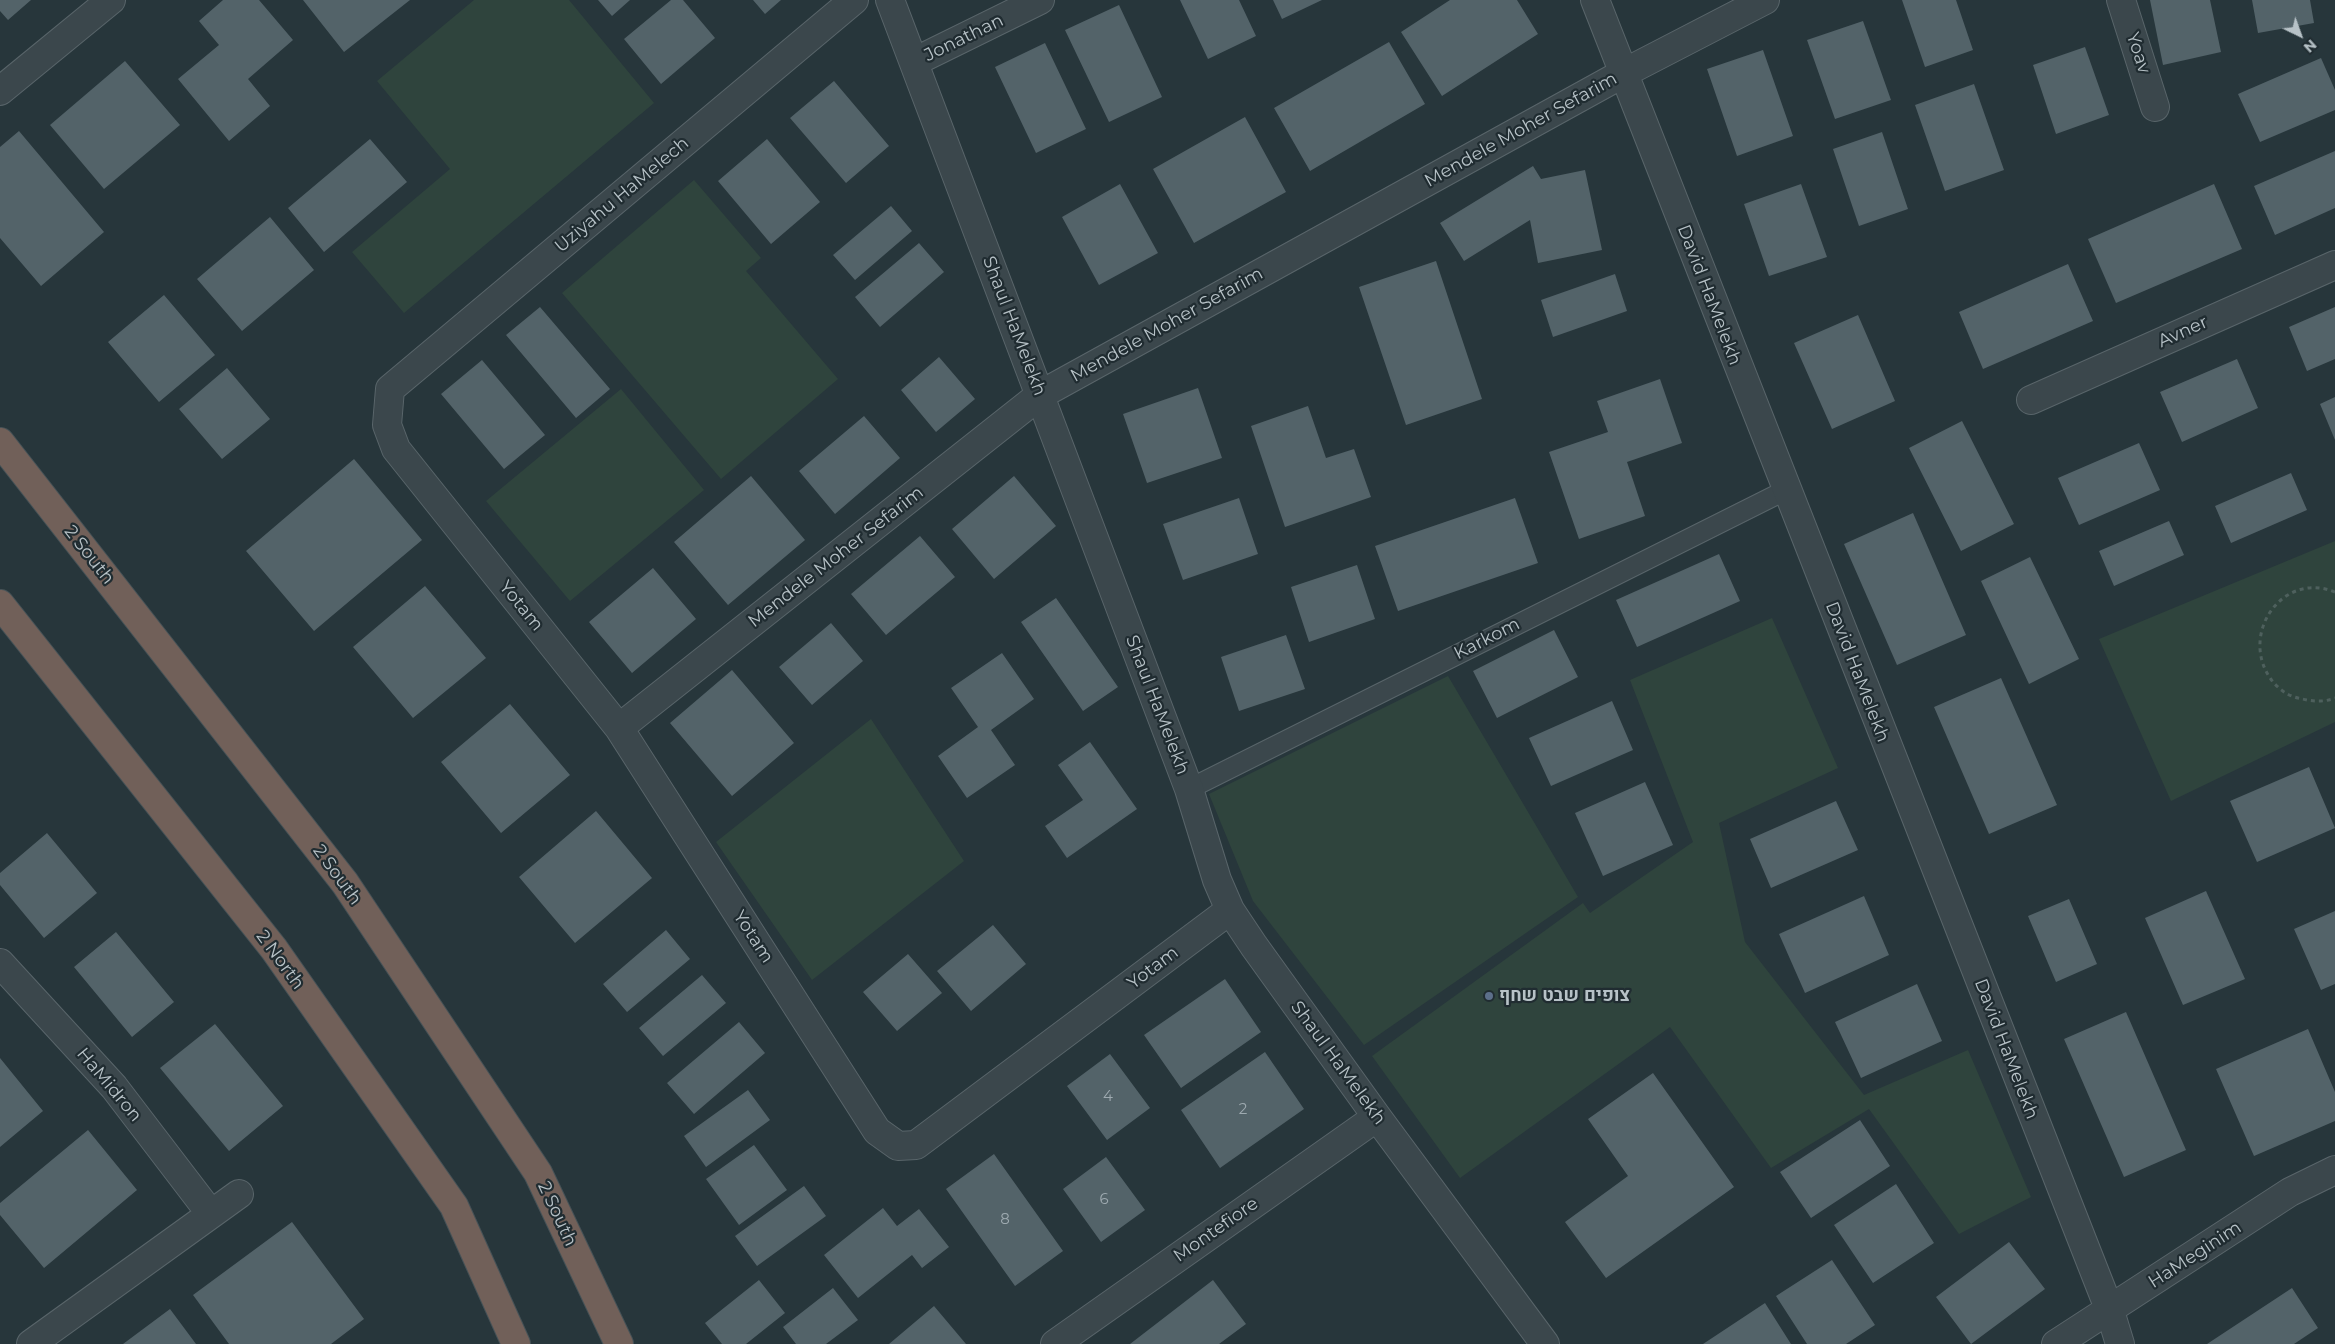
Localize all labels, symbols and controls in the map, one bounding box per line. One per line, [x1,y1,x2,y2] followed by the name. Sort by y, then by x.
[921,10,1007,66] street label: Jonathan
[2275,10,2325,60] north arrow
[2121,30,2155,76] street label: Yoav
[2300,36,2320,57] text: N
[1421,68,1621,192] street label: Mendele Moher Sefarim
[551,133,693,257] street label: Uziyahu HaMelech
[1672,222,1746,368] street label: David HaMelekh
[977,253,1051,399] street label: Shaul HaMelekh
[1067,263,1267,387] street label: Mendele Moher Sefarim
[2155,311,2211,353] street label: Avner
[744,482,928,632] street label: Mendele Moher Sefarim
[59,521,119,589] street label: 2 South
[494,577,548,635] street label: Yotam
[1820,599,1894,745] street label: David HaMelekh
[1450,613,1524,665] street label: Karkom
[1120,632,1194,778] street label: Shaul HaMelekh
[308,841,366,909] street label: 2 South
[728,907,778,967] street label: Yotam
[251,926,309,994] street label: 2 North
[1123,942,1183,994] street label: Yotam
[1969,976,2043,1122] street label: David HaMelekh
[1499,985,1630,1007] place label: צופים שבט שחף
[1483,990,1495,1002] marker: צופים שבט שחף
[1286,997,1390,1129] street label: Shaul HaMelekh
[72,1044,146,1126] street label: HaMidron
[1103,1088,1113,1106] house number: 4
[1239,1101,1247,1119] house number: 2
[533,1178,581,1250] street label: 2 South
[1099,1191,1109,1209] house number: 6
[1169,1193,1263,1267] street label: Montefiore
[1000,1211,1010,1229] house number: 8
[2144,1217,2246,1293] street label: HaMeginim

